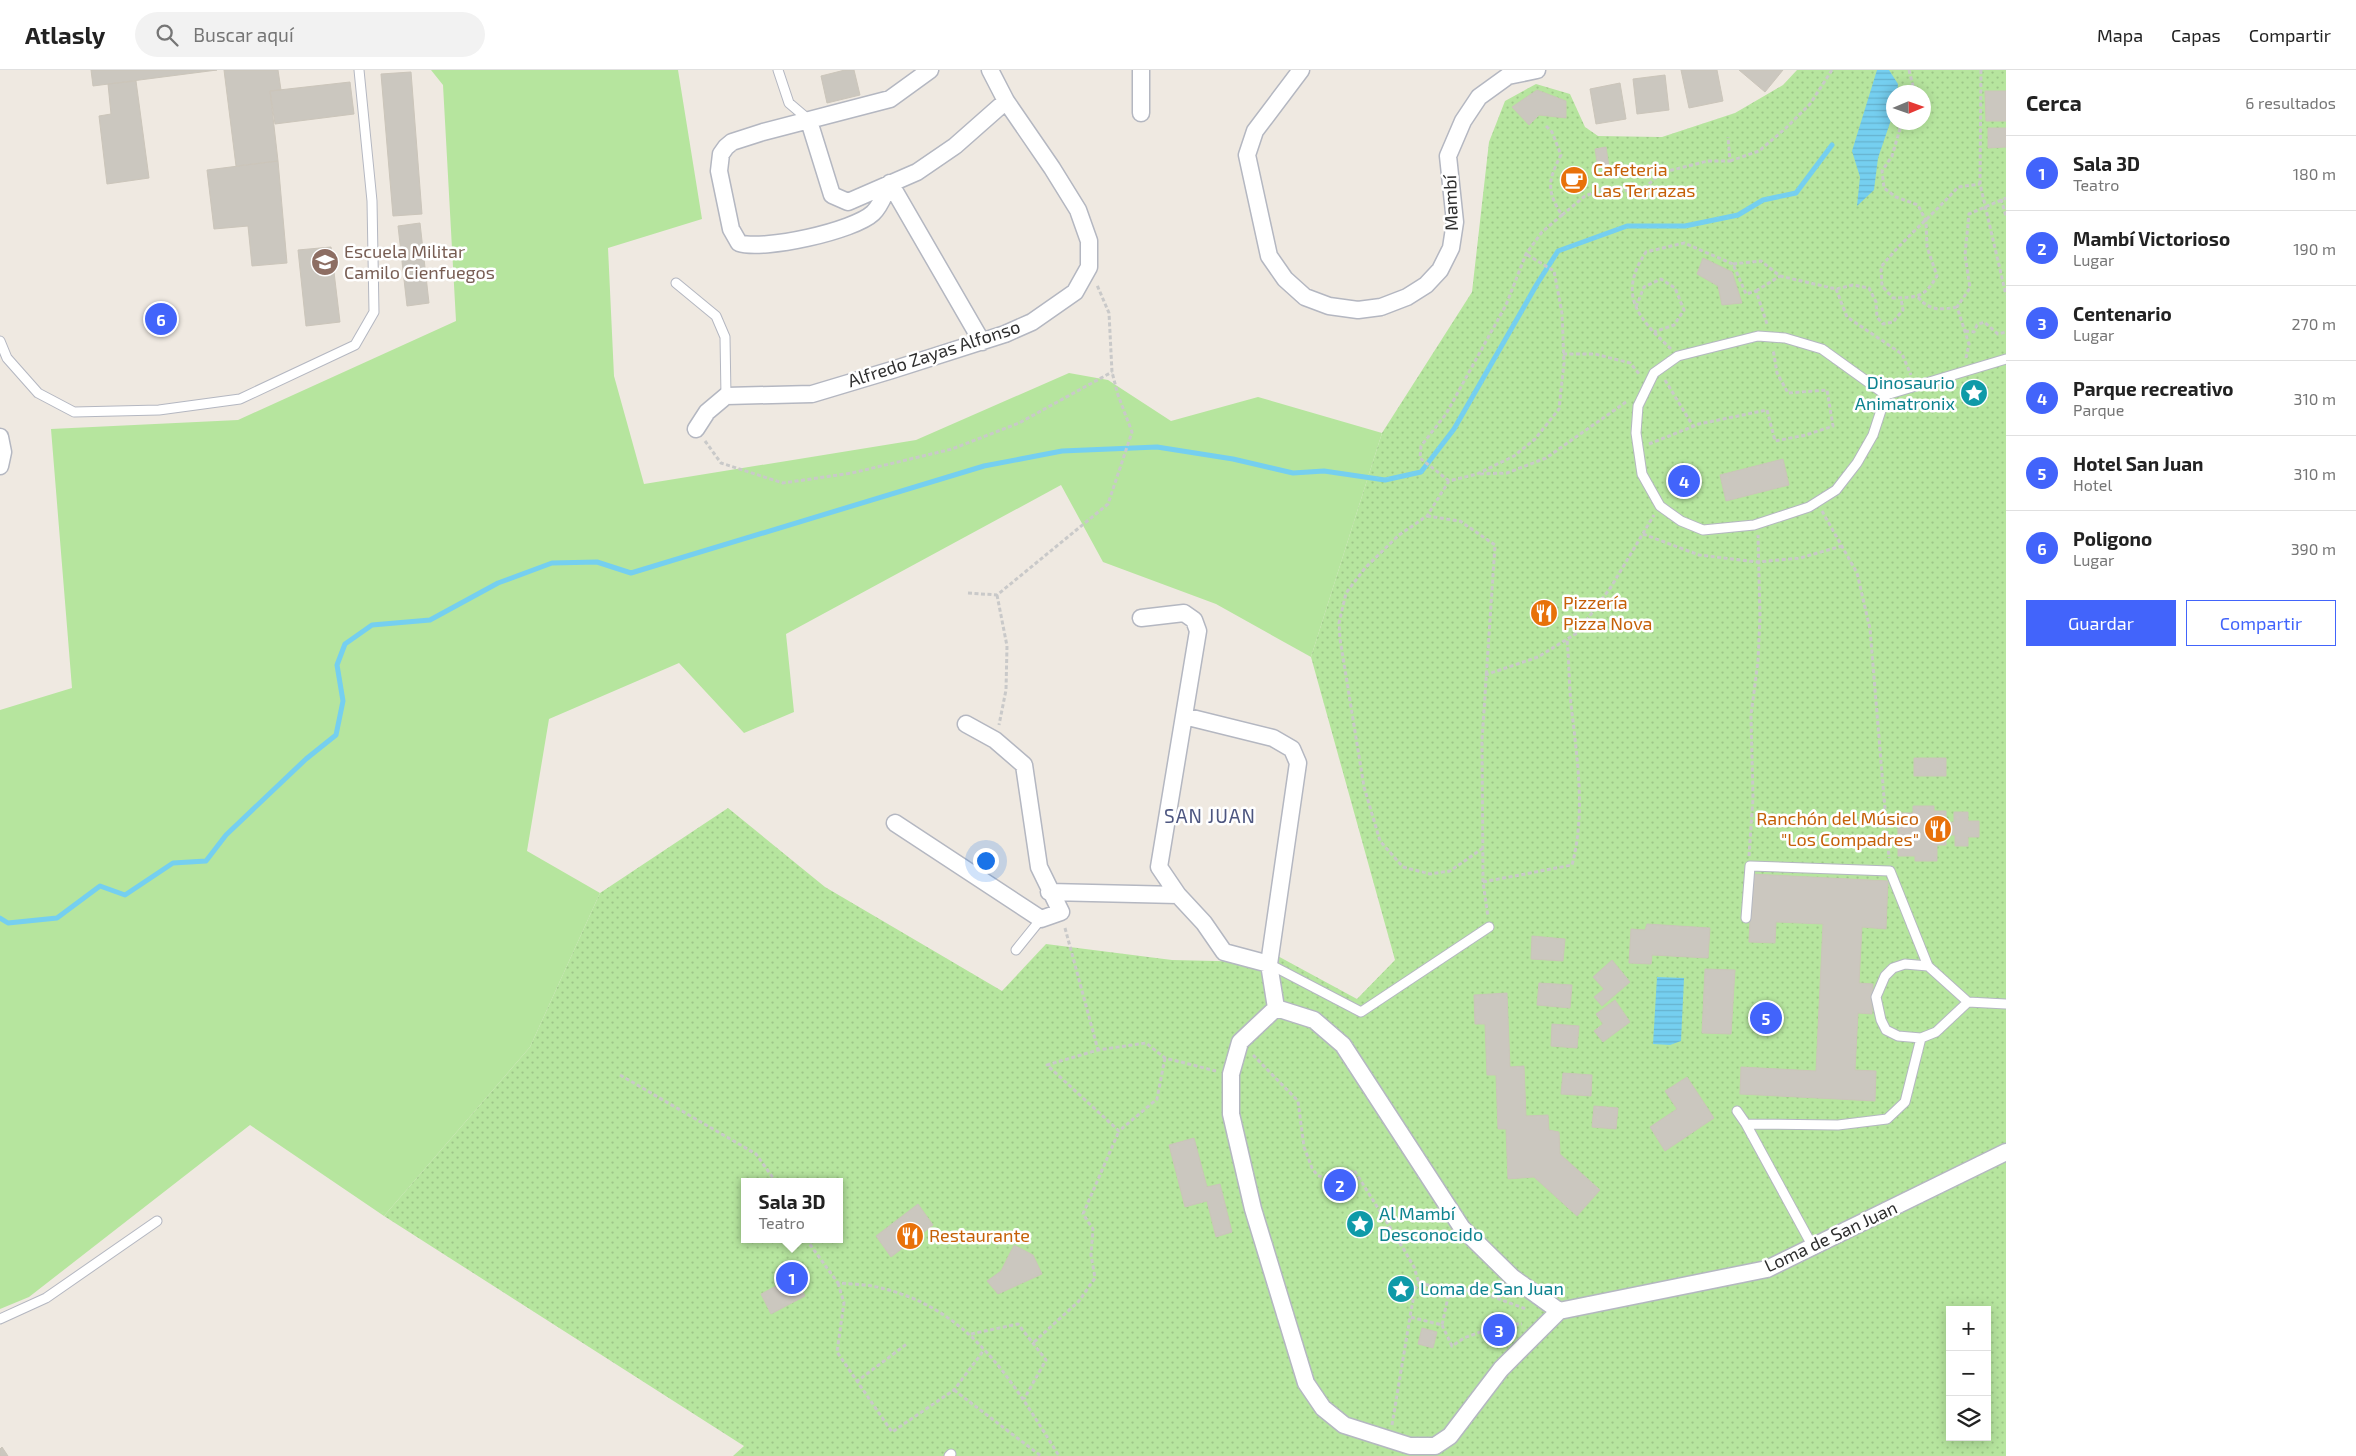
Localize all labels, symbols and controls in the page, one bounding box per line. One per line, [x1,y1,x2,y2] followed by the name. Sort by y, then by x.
[135,12,485,57] search box
[25,20,105,49] text: Atlasly
[153,21,181,49] icon: search
[193,23,294,46] text: Buscar aquí
[2097,24,2143,46] text: Mapa
[2171,24,2221,46] text: Capas
[2249,24,2331,46] text: Compartir
[1886,85,1931,130] north arrow
[2026,90,2082,115] text: Cerca
[2245,93,2336,112] text: 6 resultados
[2073,152,2140,175] text: Sala 3D
[1593,158,1696,201] place label: Cafeteria Las Terrazas
[2039,164,2045,183] text: 1
[2293,164,2336,183] text: 180 m
[1559,165,1589,195] cafe icon: Cafeteria Las Terrazas
[1438,174,1462,231] street label: Mambí
[2073,175,2119,194] text: Teatro
[2073,227,2230,250] text: Mambí Victorioso
[2037,239,2047,258] text: 2
[2293,239,2336,258] text: 190 m
[344,240,495,283] place label: Escuela Militar Camilo Cienfuegos
[310,247,340,277] school or university icon: Escuela Militar Camilo Cienfuegos
[2073,250,2114,269] text: Lugar
[145,300,177,338] pin: 6
[2073,302,2172,325] text: Centenario
[2037,314,2047,333] text: 3
[2292,314,2336,333] text: 270 m
[845,315,1023,391] street label: Alfredo Zayas Alfonso
[2073,325,2114,344] text: Lugar
[1855,371,1955,414] place label: Dinosaurio Animatronix
[2073,377,2234,400] text: Parque recreativo
[1959,378,1989,408] place icon: Dinosaurio Animatronix
[2037,389,2047,408] text: 4
[2294,389,2336,408] text: 310 m
[2073,400,2124,419] text: Parque
[2073,452,2203,475] text: Hotel San Juan
[1668,462,1700,500] pin: 4
[2038,464,2046,483] text: 5
[2294,464,2336,483] text: 310 m
[2073,475,2112,494] text: Hotel
[2073,527,2152,550] text: Poligono
[2037,539,2047,558] text: 6
[2291,539,2336,558] text: 390 m
[2073,550,2114,569] text: Lugar
[1563,591,1652,634] place label: Pizzería Pizza Nova
[1529,598,1559,628] restaurant icon: Pizzería Pizza Nova
[2026,600,2176,646] button: Guardar
[2186,600,2336,646] button: Compartir
[1164,804,1256,827] district label: SAN JUAN
[1756,807,1919,850] place label: Ranchón del Músico "Los Compadres"
[1923,814,1953,844] restaurant icon: Ranchón del Músico "Los Compadres"
[973,848,999,874] your location
[1750,999,1782,1037] pin: 5
[1324,1166,1356,1204] pin: 2
[741,1178,843,1243] popup
[759,1190,825,1213] text: Sala 3D
[1761,1196,1900,1276] street label: Loma de San Juan
[1379,1202,1483,1245] place label: Al Mambí Desconocido
[1345,1209,1375,1239] place icon: Al Mambí Desconocido
[759,1213,805,1232] text: Teatro
[895,1221,925,1251] restaurant icon: Restaurante
[929,1224,1030,1246] place label: Restaurante
[776,1259,808,1297] pin: 1
[1386,1274,1416,1304] place icon: Loma de San Juan
[1420,1277,1564,1299] place label: Loma de San Juan
[1946,1306,1991,1441] map controls
[1946,1306,1991,1351] button: +
[1483,1311,1515,1349] pin: 3
[1946,1351,1991,1396] button: −
[1946,1396,1991,1441] button: layers

